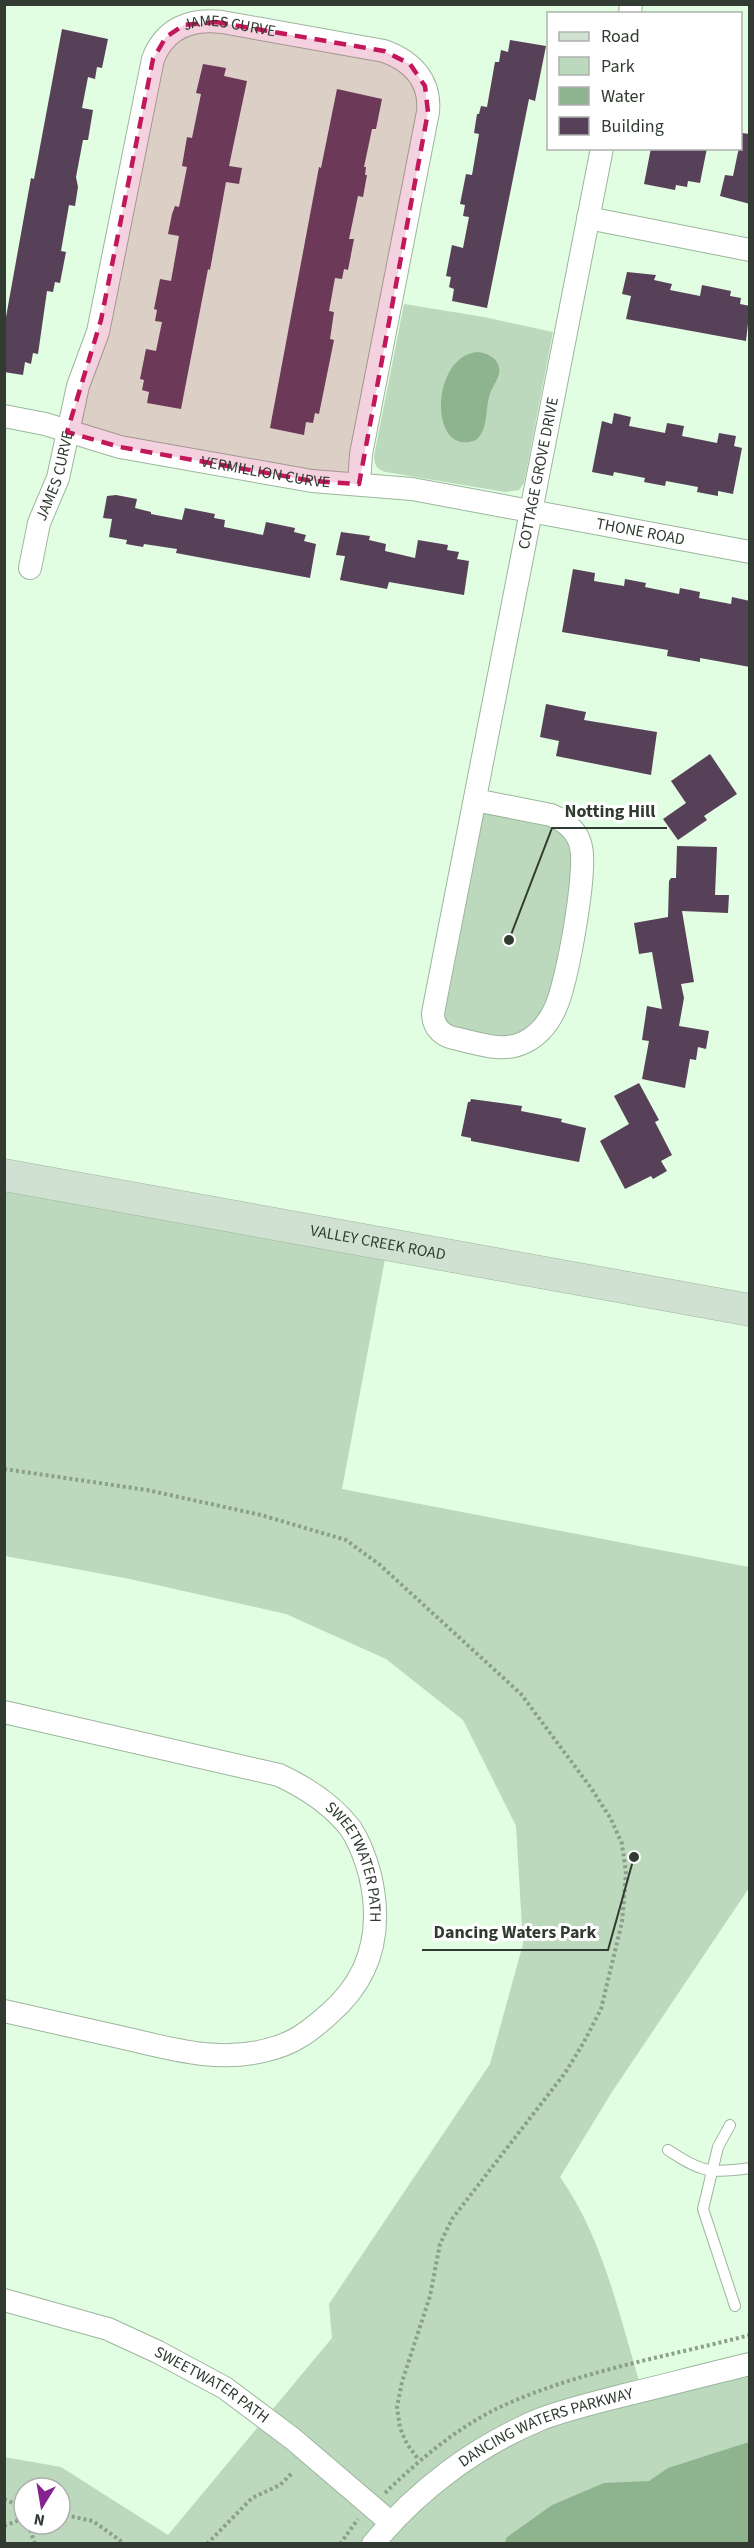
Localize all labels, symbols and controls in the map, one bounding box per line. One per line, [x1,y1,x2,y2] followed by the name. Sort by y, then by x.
[180,10,277,42] street label: JAMES CURVE
[547,12,742,150] legend
[601,24,640,49] text: Road
[601,54,635,79] text: Park
[601,84,645,109] text: Water
[601,114,664,139] text: Building
[513,395,564,551] street label: COTTAGE GROVE DRIVE
[30,429,79,524] street label: JAMES CURVE
[199,451,331,493] street label: VERMILLION CURVE
[594,513,687,551] street label: THONE ROAD
[552,792,667,828] callout: Notting Hill
[565,799,655,824] text: Notting Hill
[308,1220,448,1266] street label: VALLEY CREEK ROAD
[320,1796,386,1922] street label: SWEETWATER PATH
[422,1914,608,1950] callout: Dancing Waters Park
[434,1920,597,1945] text: Dancing Waters Park
[150,2341,274,2428] street label: SWEETWATER PATH
[454,2382,636,2472] street label: DANCING WATERS PARKWAY
[12,2476,72,2536] north arrow
[32,2508,47,2532] text: N

